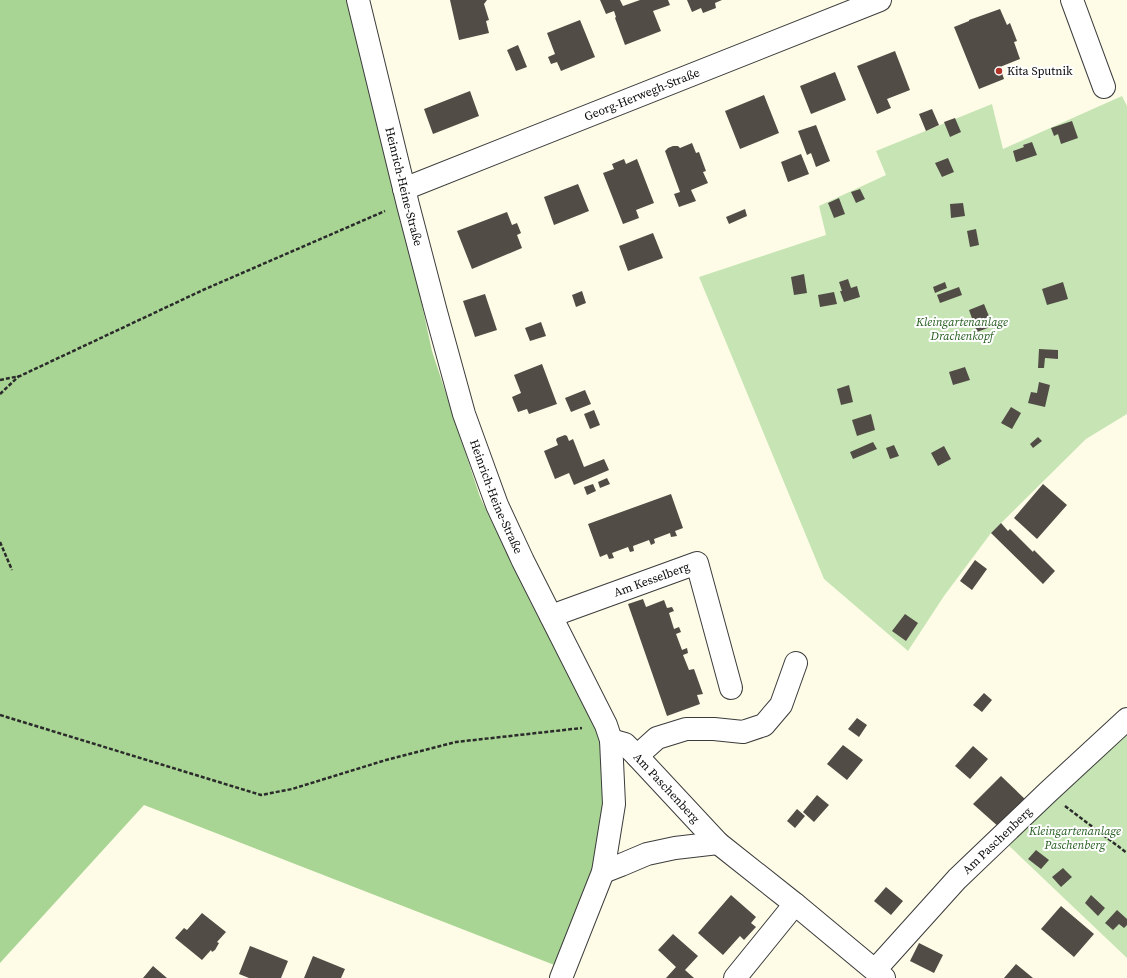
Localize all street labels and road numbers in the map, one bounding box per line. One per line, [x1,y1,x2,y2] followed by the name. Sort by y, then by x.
[582,64,702,125] street label: Georg-Herwegh-Straße
[381,125,426,248] street label: Heinrich-Heine-Straße
[466,437,526,556] street label: Heinrich-Heine-Straße
[611,558,692,601] street label: Am Kesselberg
[630,749,703,826] street label: Am Paschenberg
[959,804,1035,878] street label: Am Paschenberg

